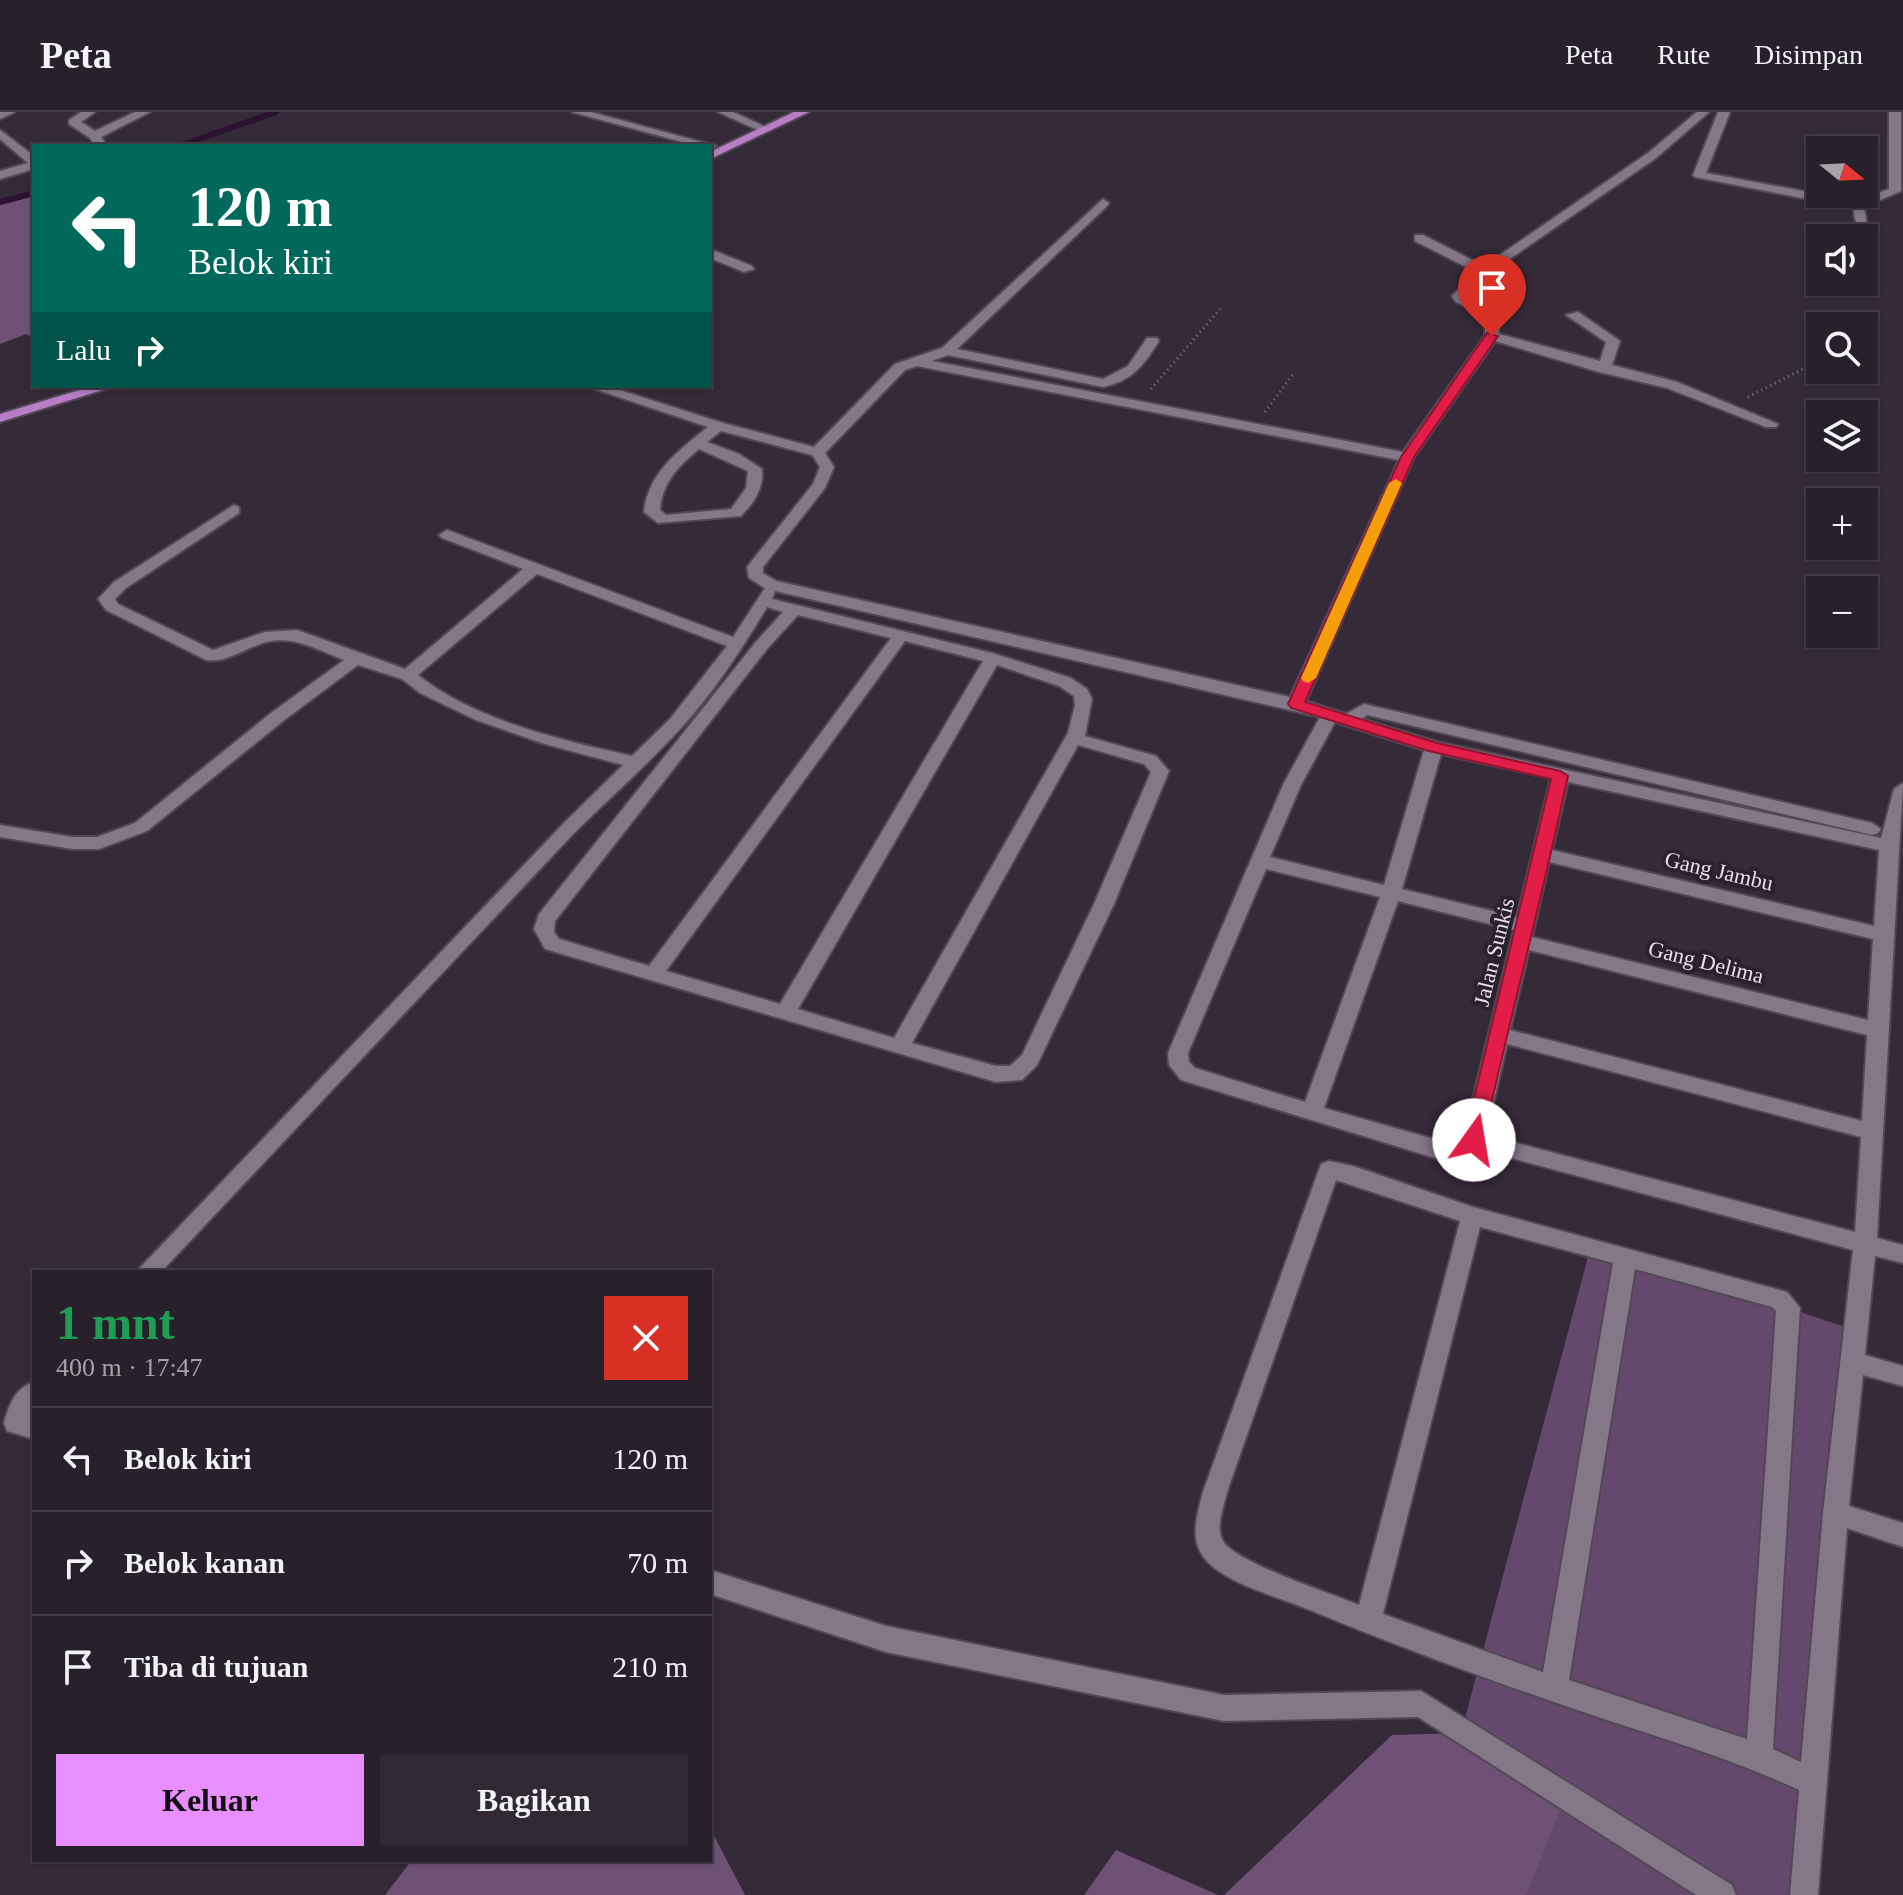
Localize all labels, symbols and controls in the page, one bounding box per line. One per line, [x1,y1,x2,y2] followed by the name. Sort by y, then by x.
[40,34,112,76] text: Peta
[1565,39,1613,70] text: Peta
[1657,39,1710,70] text: Rute
[1754,39,1863,70] text: Disimpan
[1806,136,1878,208] north arrow
[1806,136,1878,648] map controls
[56,176,160,280] icon: left
[188,176,333,238] text: 120 m
[1806,224,1878,296] button: sound
[188,242,333,282] text: Belok kiri
[1458,254,1526,336] pin
[1470,266,1514,310] icon: arrive
[1806,312,1878,384] button: search
[127,328,171,372] icon: right
[56,333,111,366] text: Lalu
[1806,400,1878,472] button: layers
[1806,488,1878,560] button: +
[1806,576,1878,648] button: −
[1662,846,1776,896] street label: Gang Jambu
[1468,895,1520,1009] street label: Jalan Sunkis
[1646,936,1766,988] street label: Gang Delima
[1432,1098,1516,1182] position arrow
[56,1296,175,1349] text: 1 mnt
[604,1296,688,1380] button: close
[56,1353,203,1382] text: 400 m · 17:47
[56,1437,100,1481] icon: left
[124,1442,252,1475] text: Belok kiri
[612,1442,688,1475] text: 120 m
[56,1541,100,1585] icon: right
[124,1546,285,1579] text: Belok kanan
[627,1546,688,1579] text: 70 m
[56,1645,100,1689] icon: arrive
[124,1650,309,1683] text: Tiba di tujuan
[612,1650,688,1683] text: 210 m
[56,1754,364,1846] button: Keluar
[380,1754,688,1846] button: Bagikan

